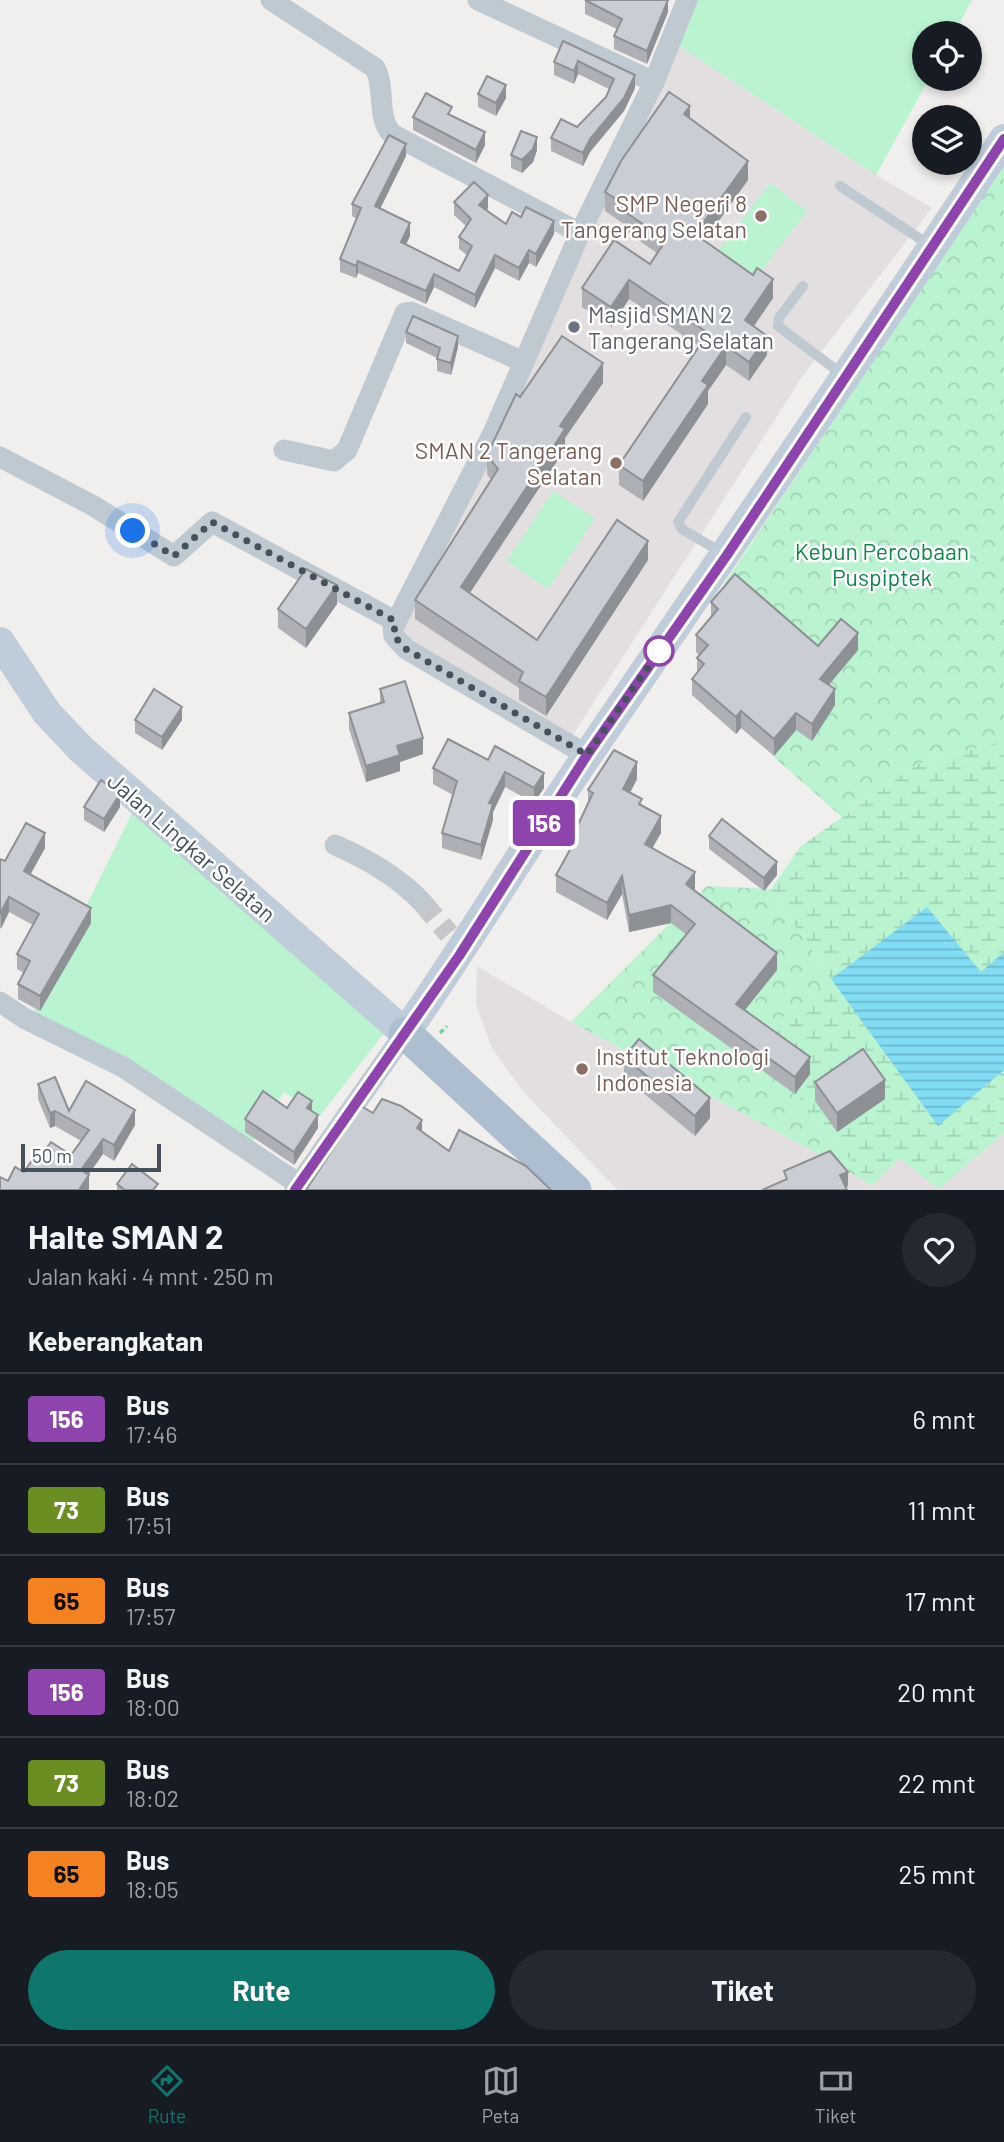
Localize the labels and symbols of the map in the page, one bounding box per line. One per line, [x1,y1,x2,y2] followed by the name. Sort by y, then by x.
[561,189,747,243] place label: SMP Negeri 8 Tangerang Selatan
[753,208,769,224] marker: SMP Negeri 8 Tangerang Selatan
[588,300,774,354] place label: Masjid SMAN 2 Tangerang Selatan
[566,319,582,335] marker: Masjid SMAN 2 Tangerang Selatan
[415,436,602,490] place label: SMAN 2 Tangerang Selatan
[608,455,624,471] marker: SMAN 2 Tangerang Selatan
[115,513,150,548] your location
[795,537,969,591] park label: Kebun Percobaan Puspiptek
[644,636,674,666] unlabelled marker
[102,766,282,928] street label: Jalan Lingkar Selatan
[504,800,584,846] line badge: 156
[596,1042,769,1096] place label: Institut Teknologi Indonesia
[574,1061,590,1077] marker: Institut Teknologi Indonesia
[21,1141,161,1173] scale bar

